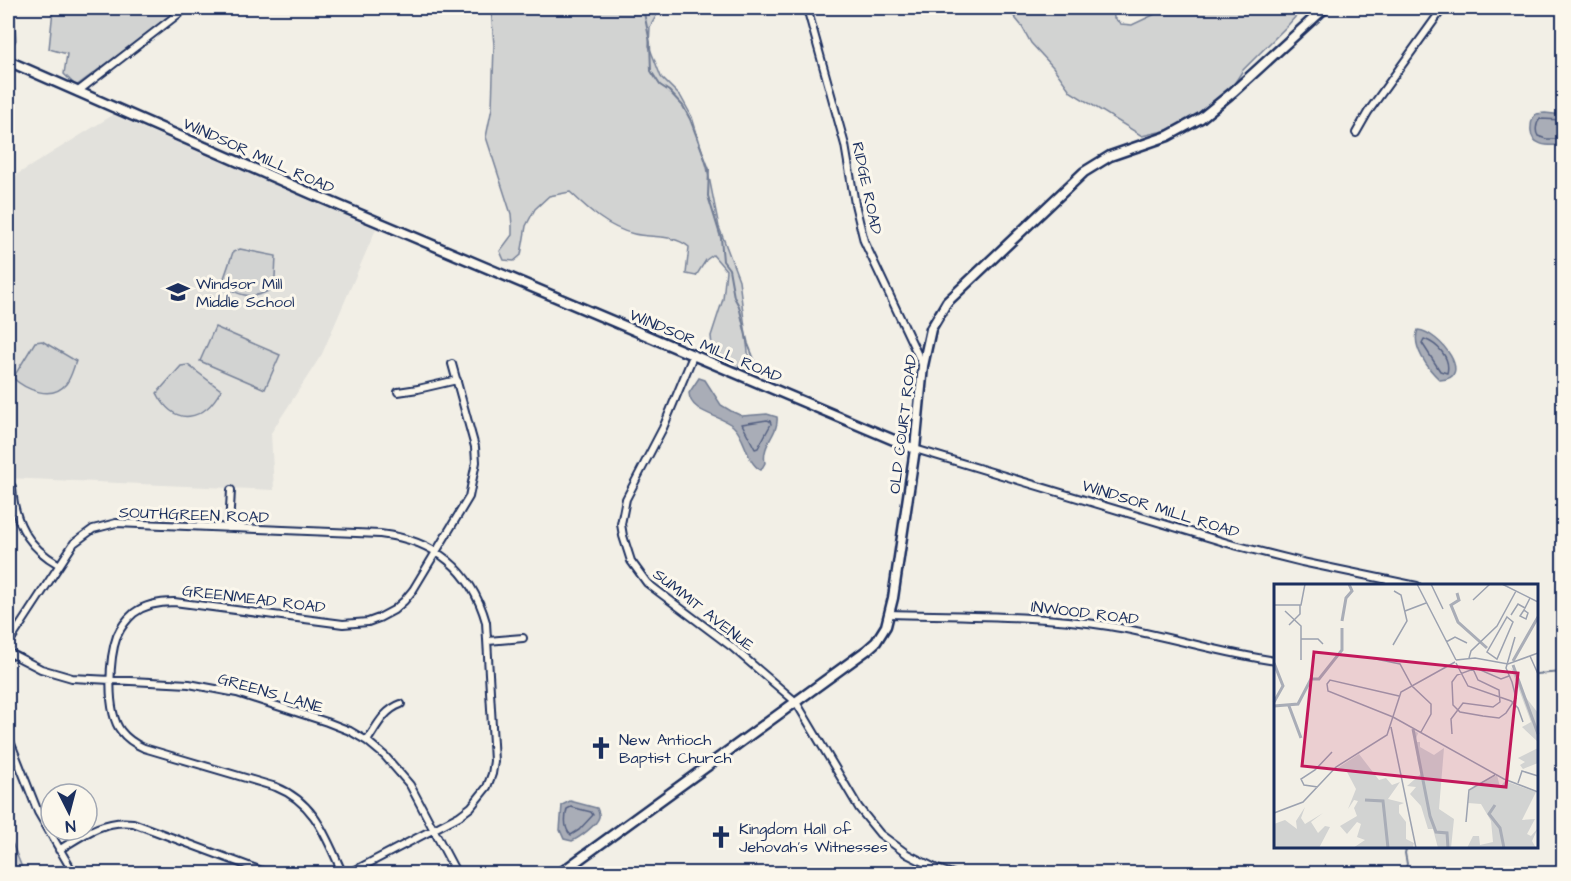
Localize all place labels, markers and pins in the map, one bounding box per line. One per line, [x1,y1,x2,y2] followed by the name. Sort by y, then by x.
[196,273,294,313] place label: Windsor Mill Middle School
[165,279,191,305] school or university icon: Windsor Mill Middle School
[619,729,732,769] place label: New Antioch Baptist Church
[588,735,614,761] church icon: New Antioch Baptist Church
[739,818,888,858] place label: Kingdom Hall of Jehovah's Witnesses
[708,824,734,850] church icon: Kingdom Hall of Jehovah's Witnesses

